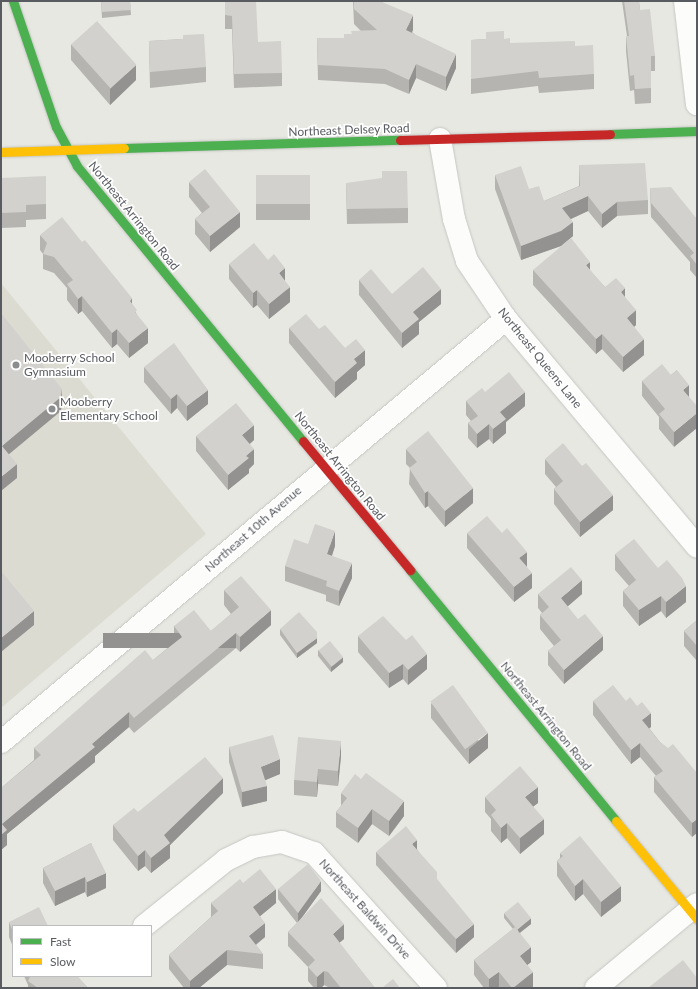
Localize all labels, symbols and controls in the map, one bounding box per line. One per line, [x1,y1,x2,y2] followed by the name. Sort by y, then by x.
[288,121,410,139] street label: Northeast Delsey Road
[86,159,182,273] street label: Northeast Arrington Road
[495,305,585,411] street label: Northeast Queens Lane
[24,351,115,379] place label: Mooberry School Gymnasium
[11,360,21,370] marker: Mooberry School Gymnasium
[60,395,158,423] place label: Mooberry Elementary School
[47,404,57,414] marker: Mooberry Elementary School
[292,409,388,523] street label: Northeast Arrington Road
[202,483,304,575] street label: Northeast 10th Avenue
[498,659,594,773] street label: Northeast Arrington Road
[316,856,414,962] street label: Northeast Baldwin Drive
[12,925,152,977] legend
[50,934,71,949] text: Fast
[50,954,75,969] text: Slow

